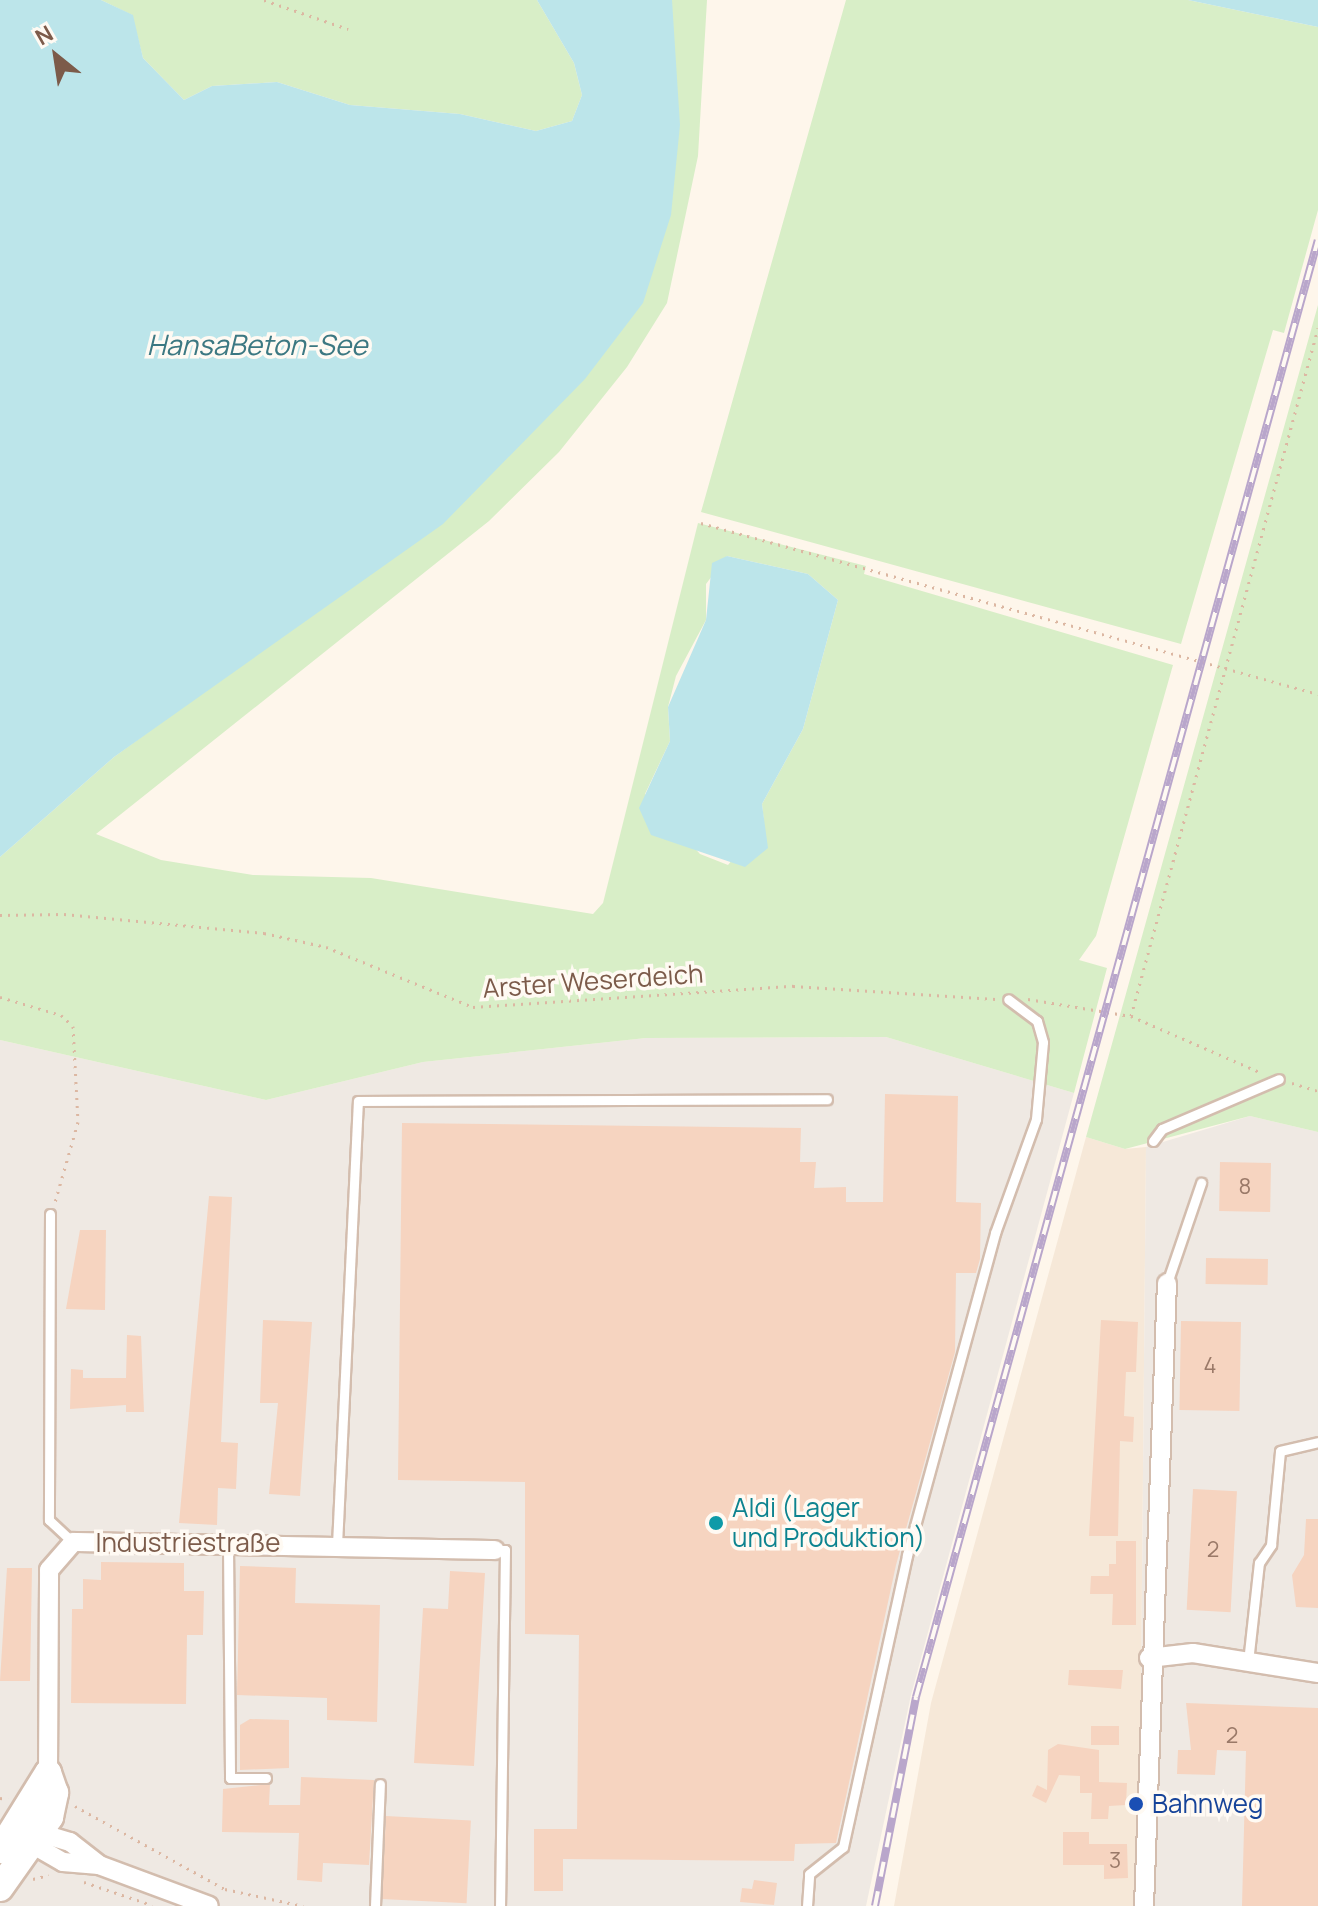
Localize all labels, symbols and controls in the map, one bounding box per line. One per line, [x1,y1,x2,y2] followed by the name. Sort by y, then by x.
[16,16,96,96] north arrow
[30,18,58,52] text: N
[147,327,367,361] water label: HansaBeton-See
[482,958,704,1004] street label: Arster Weserdeich
[1239,1174,1251,1200] house number: 8
[1204,1353,1216,1379] house number: 4
[732,1492,925,1554] place label: Aldi (Lager und Produktion)
[707,1514,725,1532] marker: Aldi (Lager und Produktion)
[95,1527,281,1559] street label: Industriestraße
[1207,1537,1219,1563] house number: 2
[1226,1723,1238,1749] house number: 2
[1152,1788,1263,1820] place label: Bahnweg
[1127,1795,1145,1813] marker: Bahnweg
[1109,1848,1121,1874] house number: 3

